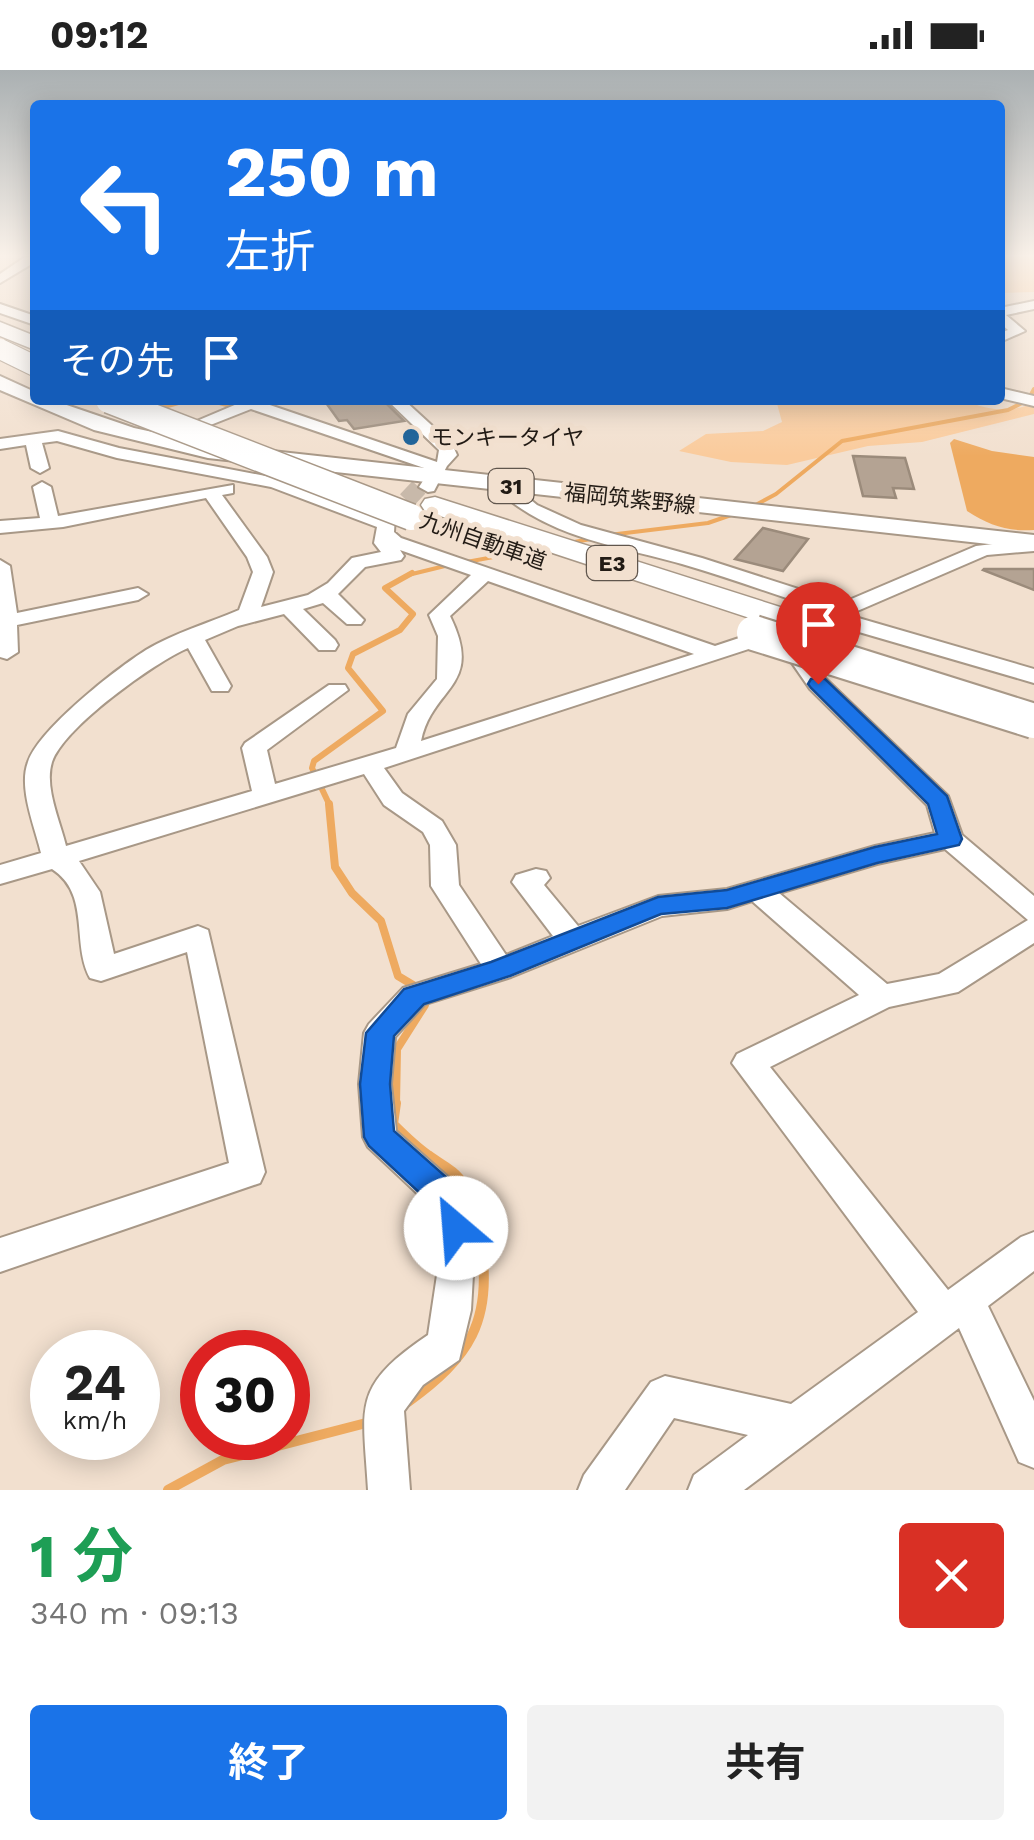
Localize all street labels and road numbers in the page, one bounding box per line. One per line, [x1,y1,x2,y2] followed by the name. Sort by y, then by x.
[488,469,534,503] road number: 31
[563,480,697,518] street label: 福岡筑紫野線
[417,508,549,574] street label: 九州自動車道
[587,546,637,580] road number: E3

